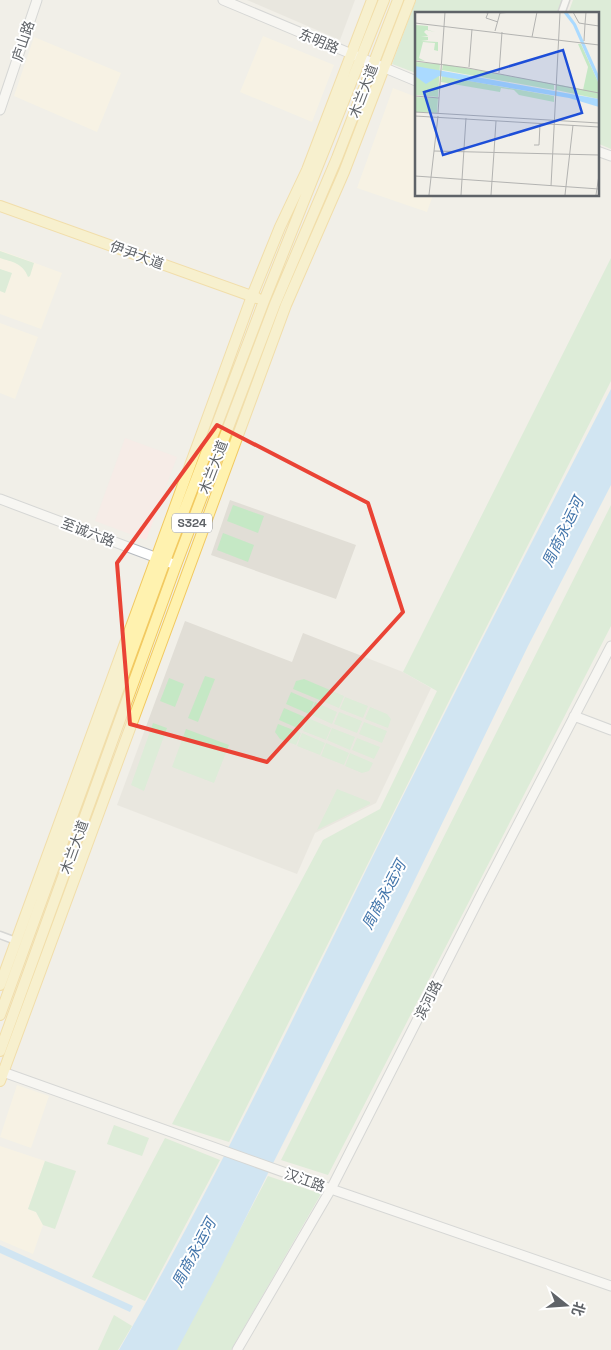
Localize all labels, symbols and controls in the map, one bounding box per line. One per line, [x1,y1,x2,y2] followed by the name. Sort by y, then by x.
[415,12,598,196] inset map
[8,18,38,64] street label: 庐山路
[296,25,342,57] street label: 东明路
[345,62,381,120] street label: 木兰大道
[108,237,166,273] street label: 伊尹大道
[195,438,231,496] street label: 木兰大道
[538,491,589,570] water label: 周商永运河
[59,514,117,550] street label: 至诚六路
[172,514,212,532] road number: S324
[56,818,92,876] street label: 木兰大道
[358,855,411,932] water label: 周商永运河
[410,977,446,1023] street label: 滨河路
[282,1164,328,1196] street label: 汉江路
[168,1213,221,1290] water label: 周商永运河
[541,1280,591,1330] north arrow
[568,1299,589,1318] text: 北

